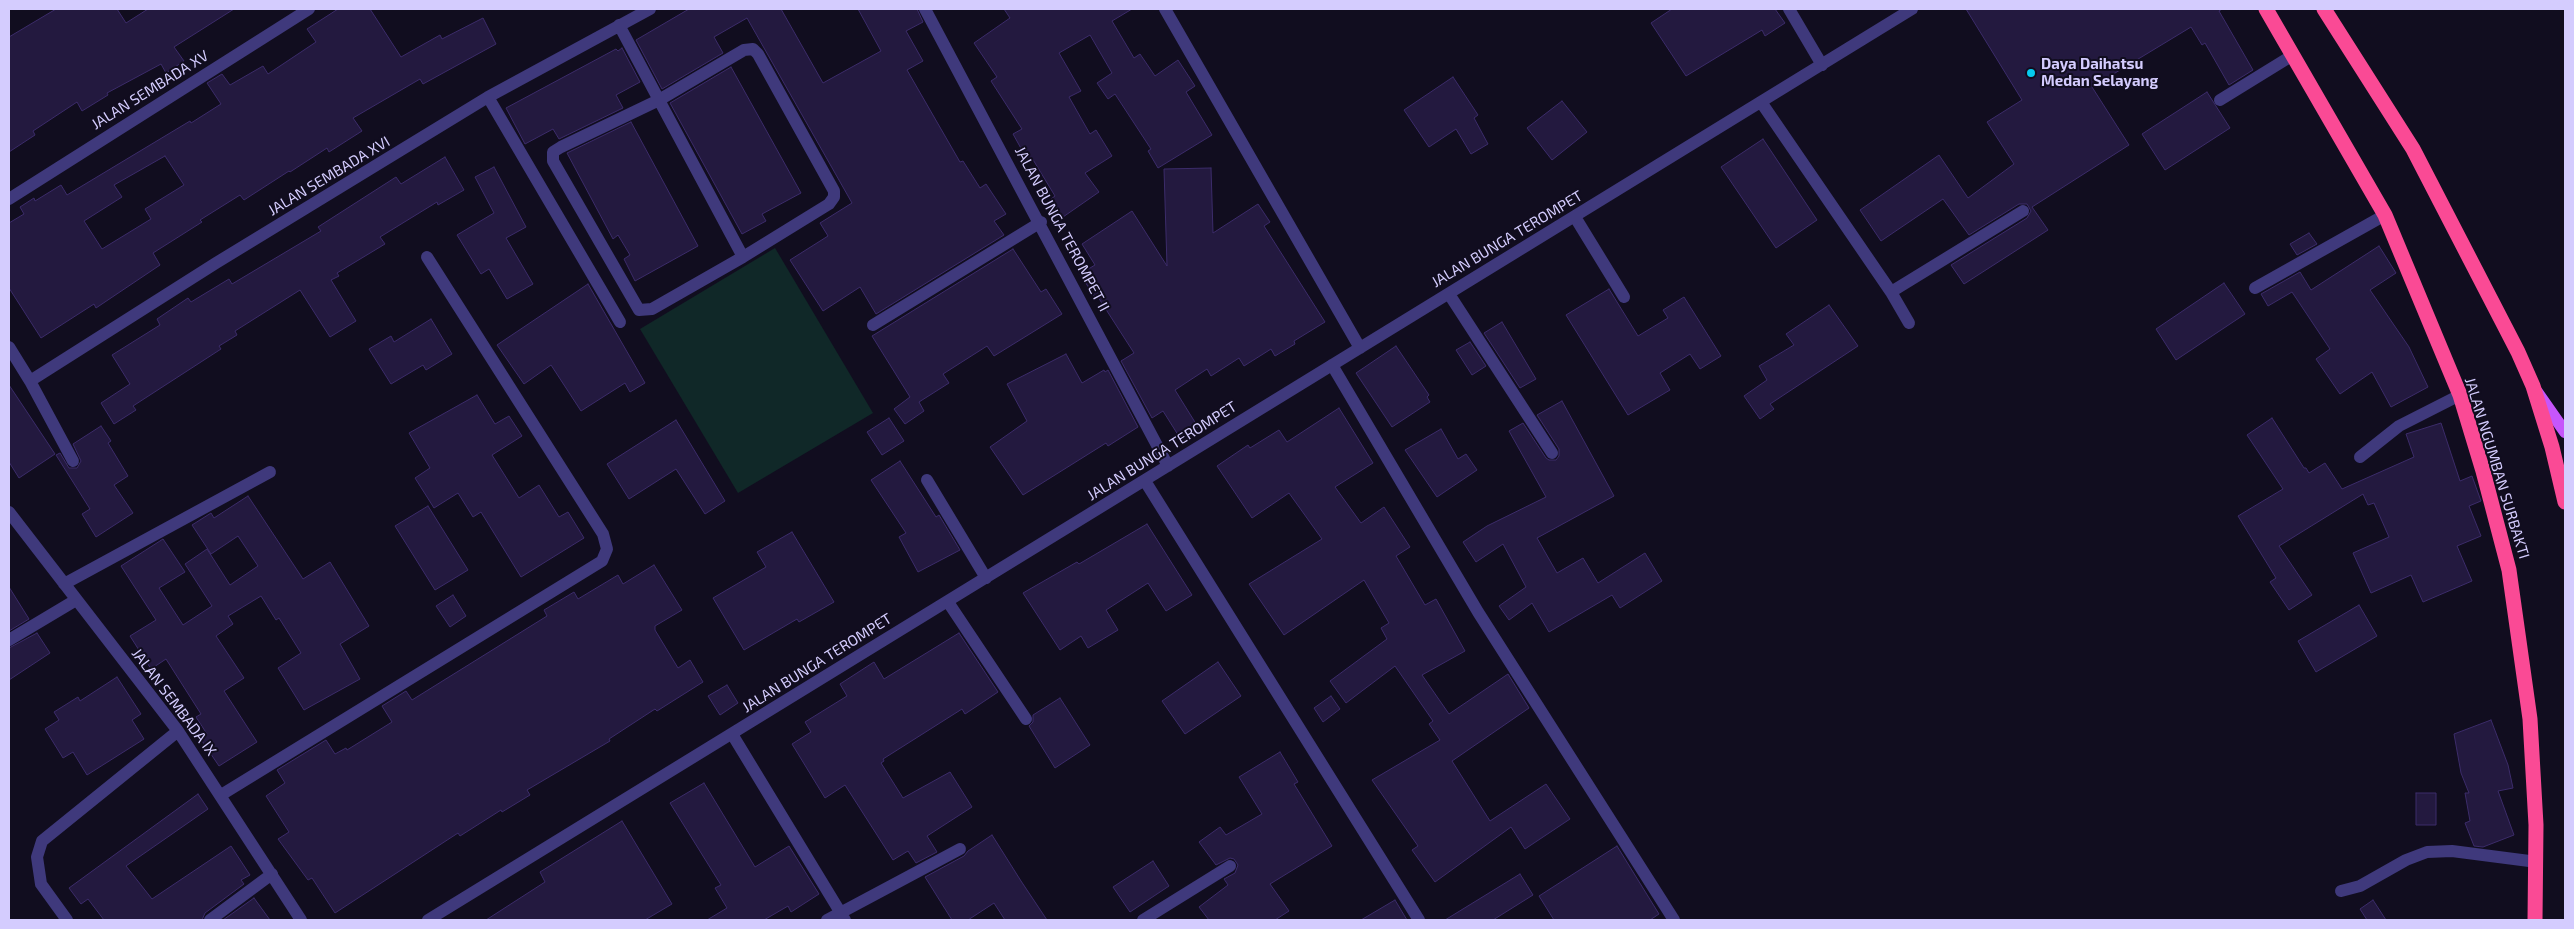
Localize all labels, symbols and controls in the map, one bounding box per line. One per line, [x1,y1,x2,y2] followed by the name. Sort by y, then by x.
[88,47,212,133] street label: JALAN SEMBADA XV
[2041,55,2158,90] place label: Daya Daihatsu Medan Selayang
[2025,67,2037,79] marker: Daya Daihatsu Medan Selayang
[265,133,393,219] street label: JALAN SEMBADA XVI
[1011,144,1113,314] street label: JALAN BUNGA TEROMPET II
[1428,187,1586,291] street label: JALAN BUNGA TEROMPET
[2461,375,2533,561] street label: JALAN NGUMBAN SURBAKTI
[1084,398,1240,504] street label: JALAN BUNGA TEROMPET
[739,610,895,716] street label: JALAN BUNGA TEROMPET
[128,645,220,759] street label: JALAN SEMBADA IX

